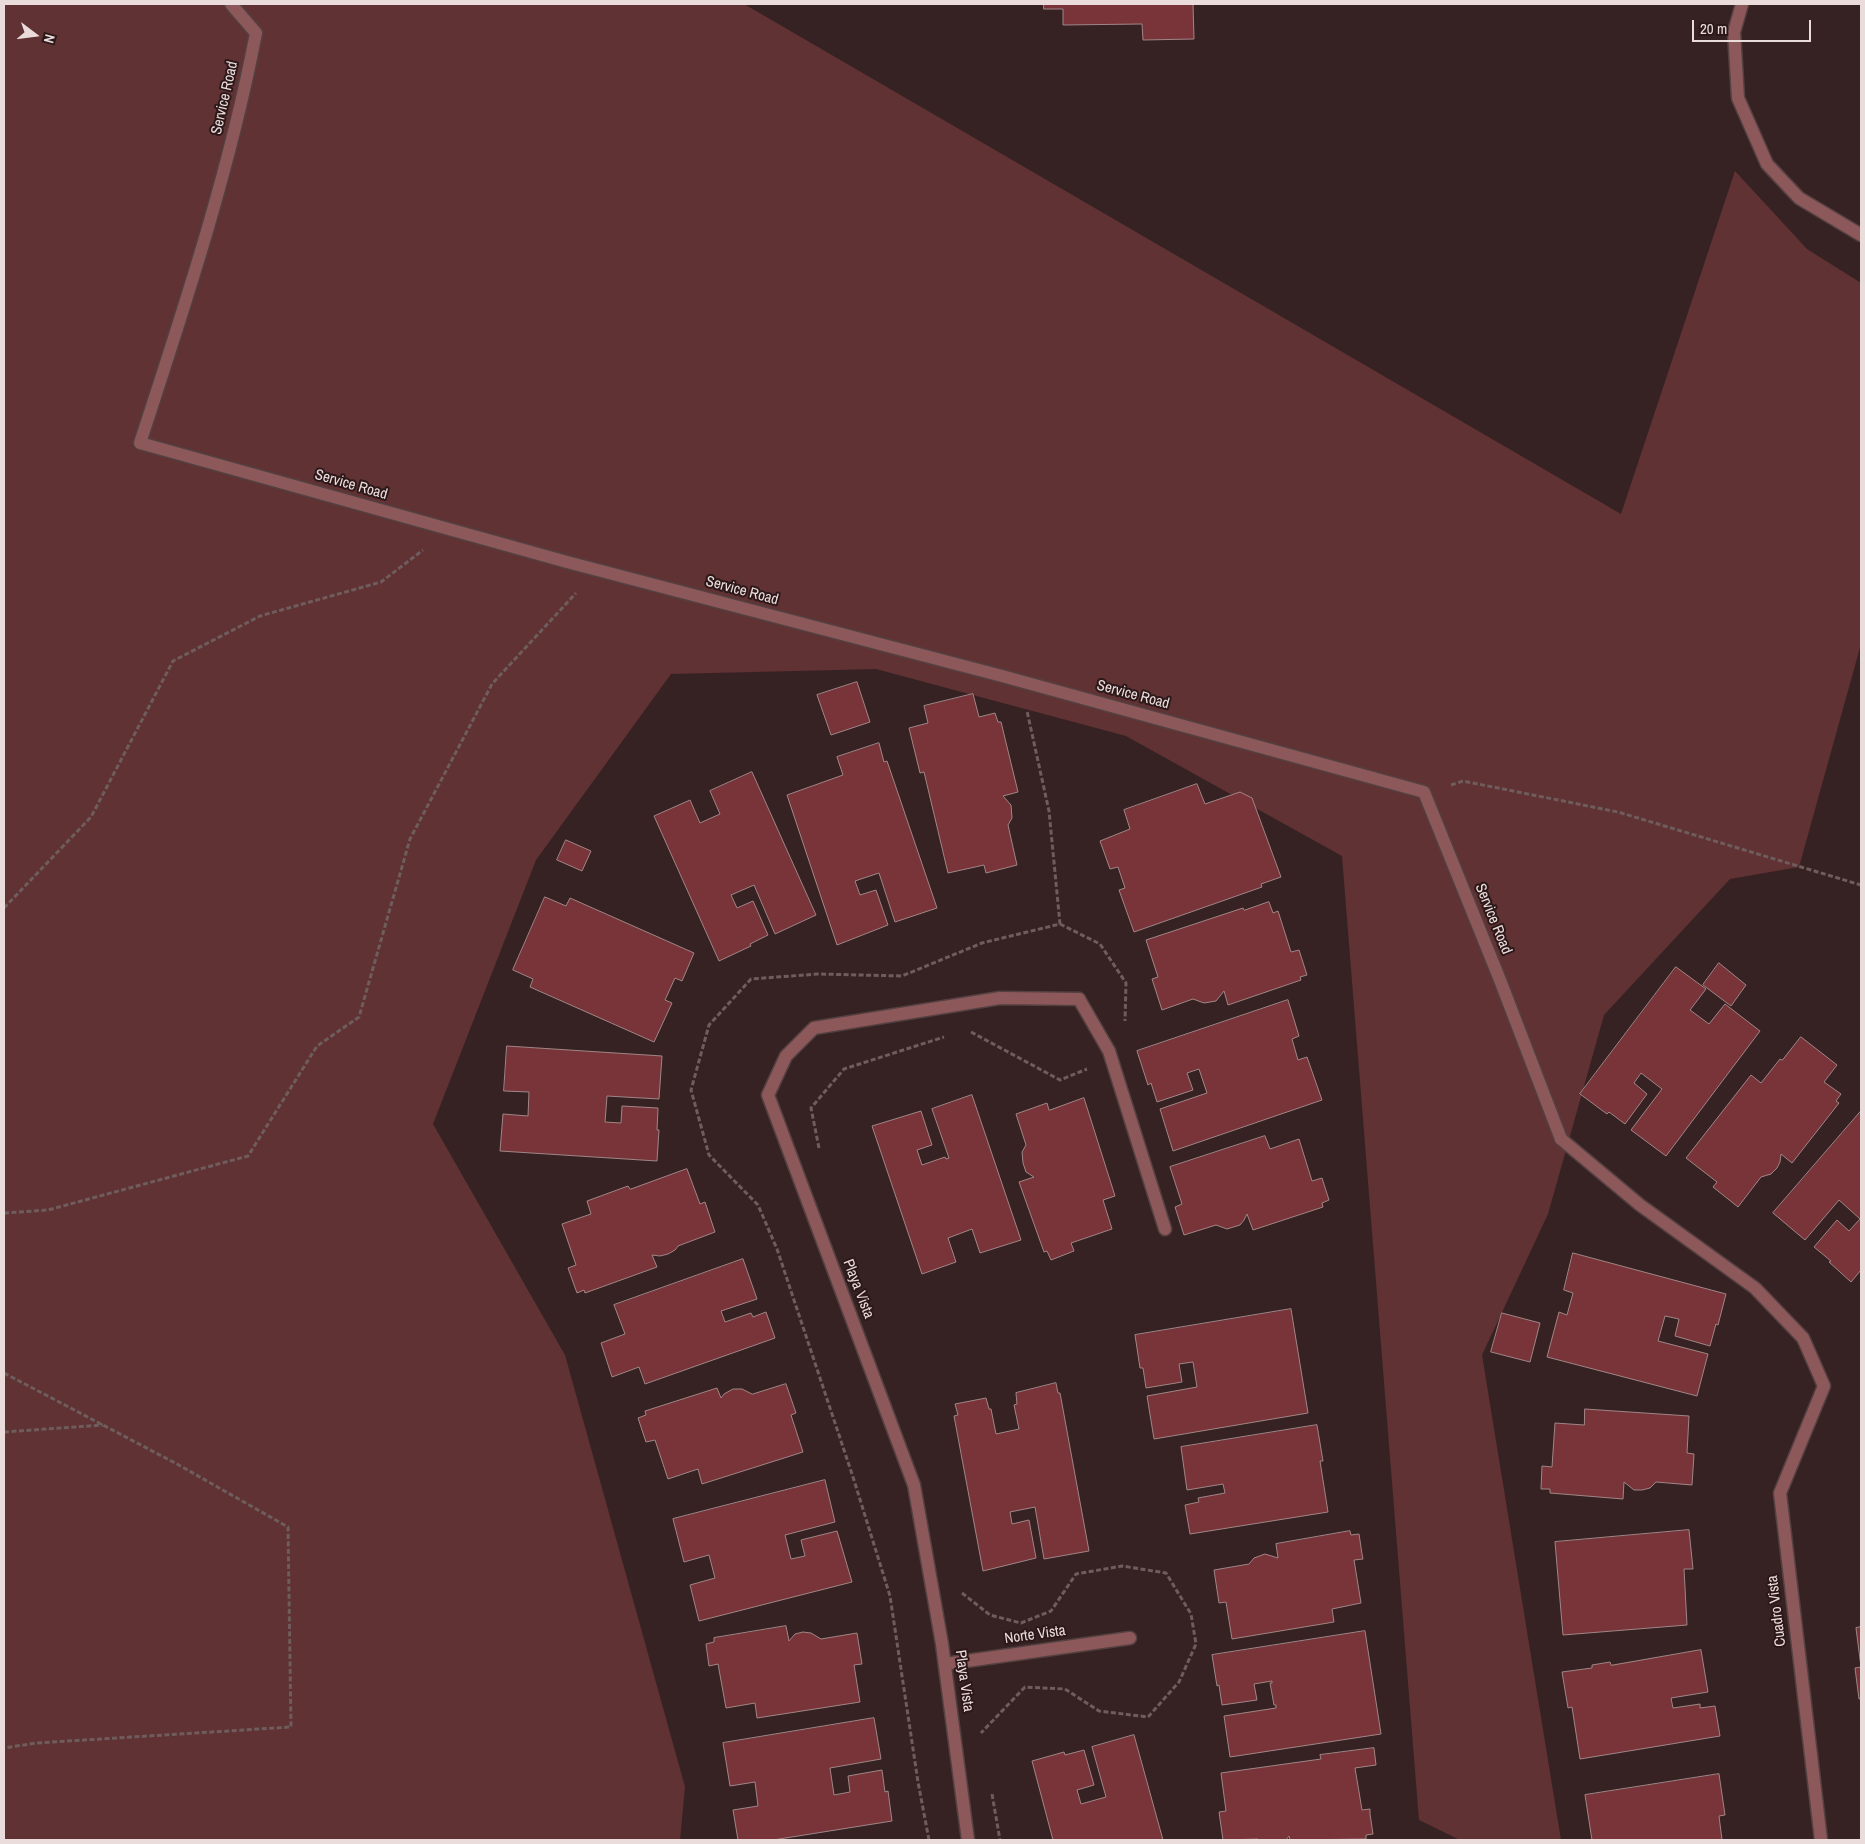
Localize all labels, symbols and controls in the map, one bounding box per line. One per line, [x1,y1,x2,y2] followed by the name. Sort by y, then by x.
[10,10,60,60] north arrow
[1695,10,1814,42] scale bar
[1700,18,1727,39] text: 20 m
[40,33,59,45] text: N
[208,60,242,136] street label: Service Road
[313,466,389,504] street label: Service Road
[704,573,780,609] street label: Service Road
[1095,677,1171,713] street label: Service Road
[1471,881,1515,957] street label: Service Road
[838,1257,878,1321] street label: Playa Vista
[1764,1574,1790,1648] street label: Cuadro Vista
[1003,1622,1067,1648] street label: Norte Vista
[951,1649,977,1713] street label: Playa Vista

